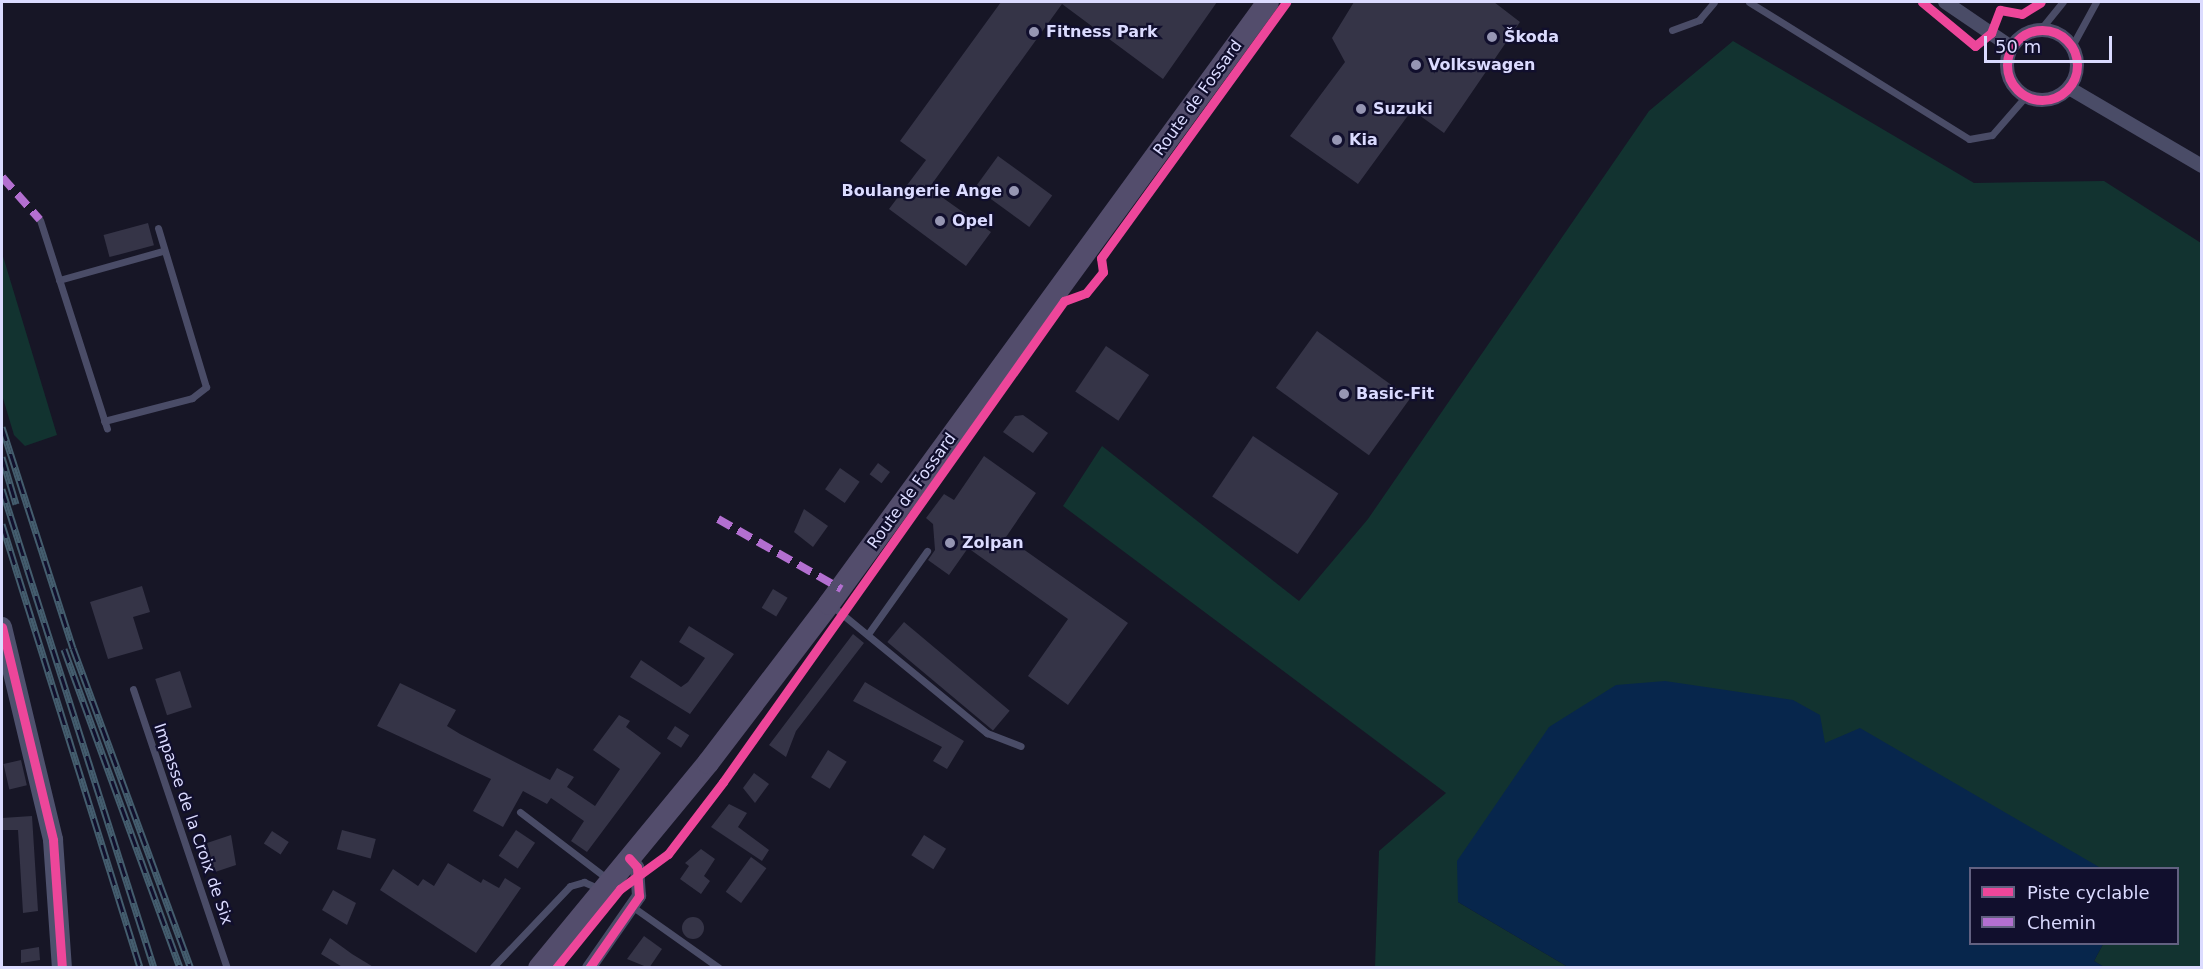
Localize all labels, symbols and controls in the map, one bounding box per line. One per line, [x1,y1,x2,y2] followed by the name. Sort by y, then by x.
[1046,22,1158,42] place label: Fitness Park
[1987,24,2114,62] scale bar
[1027,25,1041,39] marker: Fitness Park
[1504,27,1559,47] place label: Škoda
[1485,30,1499,44] marker: Škoda
[1995,36,2041,57] text: 50 m
[1150,37,1246,159] street label: Route de Fossard
[1428,55,1535,75] place label: Volkswagen
[1409,58,1423,72] marker: Volkswagen
[1373,99,1433,119] place label: Suzuki
[1354,102,1368,116] marker: Suzuki
[1349,130,1378,150] place label: Kia
[1330,133,1344,147] marker: Kia
[842,181,1002,201] place label: Boulangerie Ange
[1007,184,1021,198] marker: Boulangerie Ange
[952,211,993,231] place label: Opel
[933,214,947,228] marker: Opel
[1356,384,1434,404] place label: Basic-Fit
[1337,387,1351,401] marker: Basic-Fit
[864,430,960,552] street label: Route de Fossard
[962,533,1024,553] place label: Zolpan
[943,536,957,550] marker: Zolpan
[149,721,237,927] street label: Impasse de la Croix de Six
[1969,867,2179,945] legend
[2027,882,2150,903] text: Piste cyclable
[2027,912,2096,933] text: Chemin

